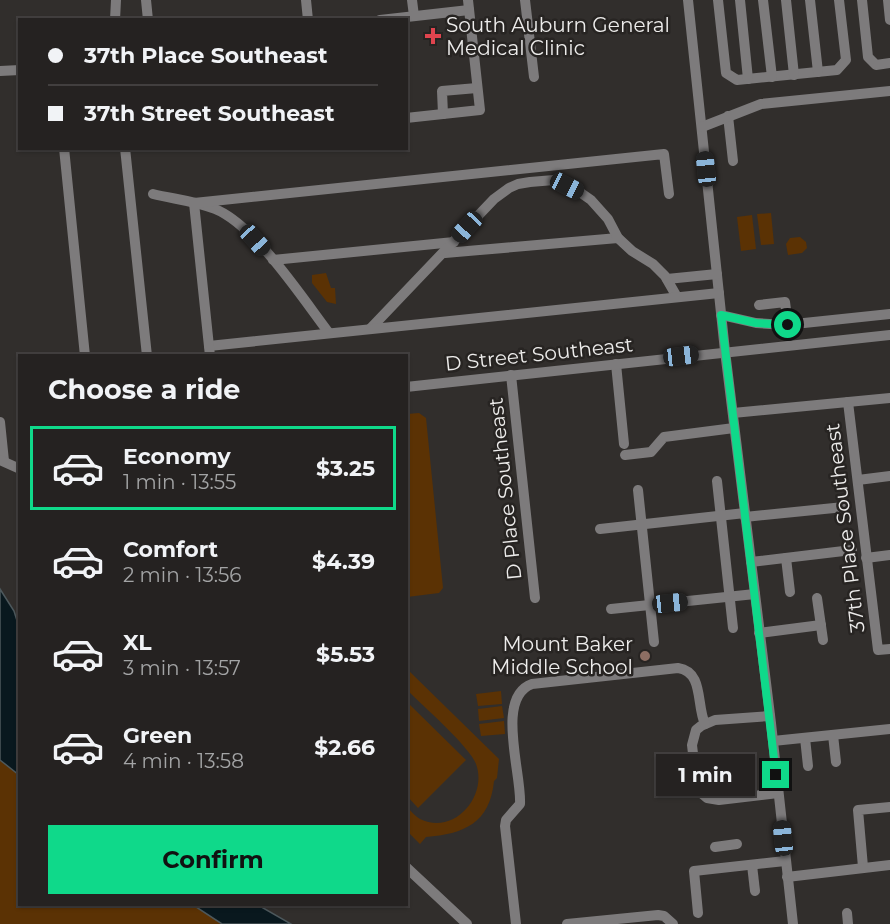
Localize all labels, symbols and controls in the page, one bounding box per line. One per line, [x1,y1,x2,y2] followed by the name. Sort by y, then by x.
[446,13,670,60] place label: South Auburn General Medical Clinic
[424,27,442,45] marker: South Auburn General Medical Clinic
[84,42,327,69] text: 37th Place Southeast
[84,100,335,127] text: 37th Street Southeast
[695,150,717,188] car
[547,170,587,202] car
[448,208,486,246] car
[236,221,274,259] car
[774,311,801,338] route start
[444,332,634,376] street label: D Street Southeast
[662,345,700,367] car
[48,373,240,406] text: Choose a ride
[483,397,527,581] street label: D Place Southeast
[820,422,870,634] street label: 37th Place Southeast
[51,441,105,495] icon: car
[123,443,231,470] text: Economy
[316,455,375,482] text: $3.25
[123,470,236,494] text: 1 min · 13:55
[51,534,105,588] icon: car
[123,536,218,563] text: Comfort
[312,548,375,575] text: $4.39
[123,563,241,587] text: 2 min · 13:56
[651,592,689,614] car
[51,627,105,681] icon: car
[123,629,152,656] text: XL
[491,632,633,679] place label: Mount Baker Middle School
[316,641,375,668] text: $5.53
[638,649,652,663] marker: Mount Baker Middle School
[123,656,241,680] text: 3 min · 13:57
[51,720,105,774] icon: car
[123,722,192,749] text: Green
[314,734,375,761] text: $2.66
[123,749,244,773] text: 4 min · 13:58
[656,754,755,796] callout: 1 min
[762,761,789,788] route end
[678,763,733,787] text: 1 min
[772,819,794,857] car
[48,825,378,894] button: Confirm

